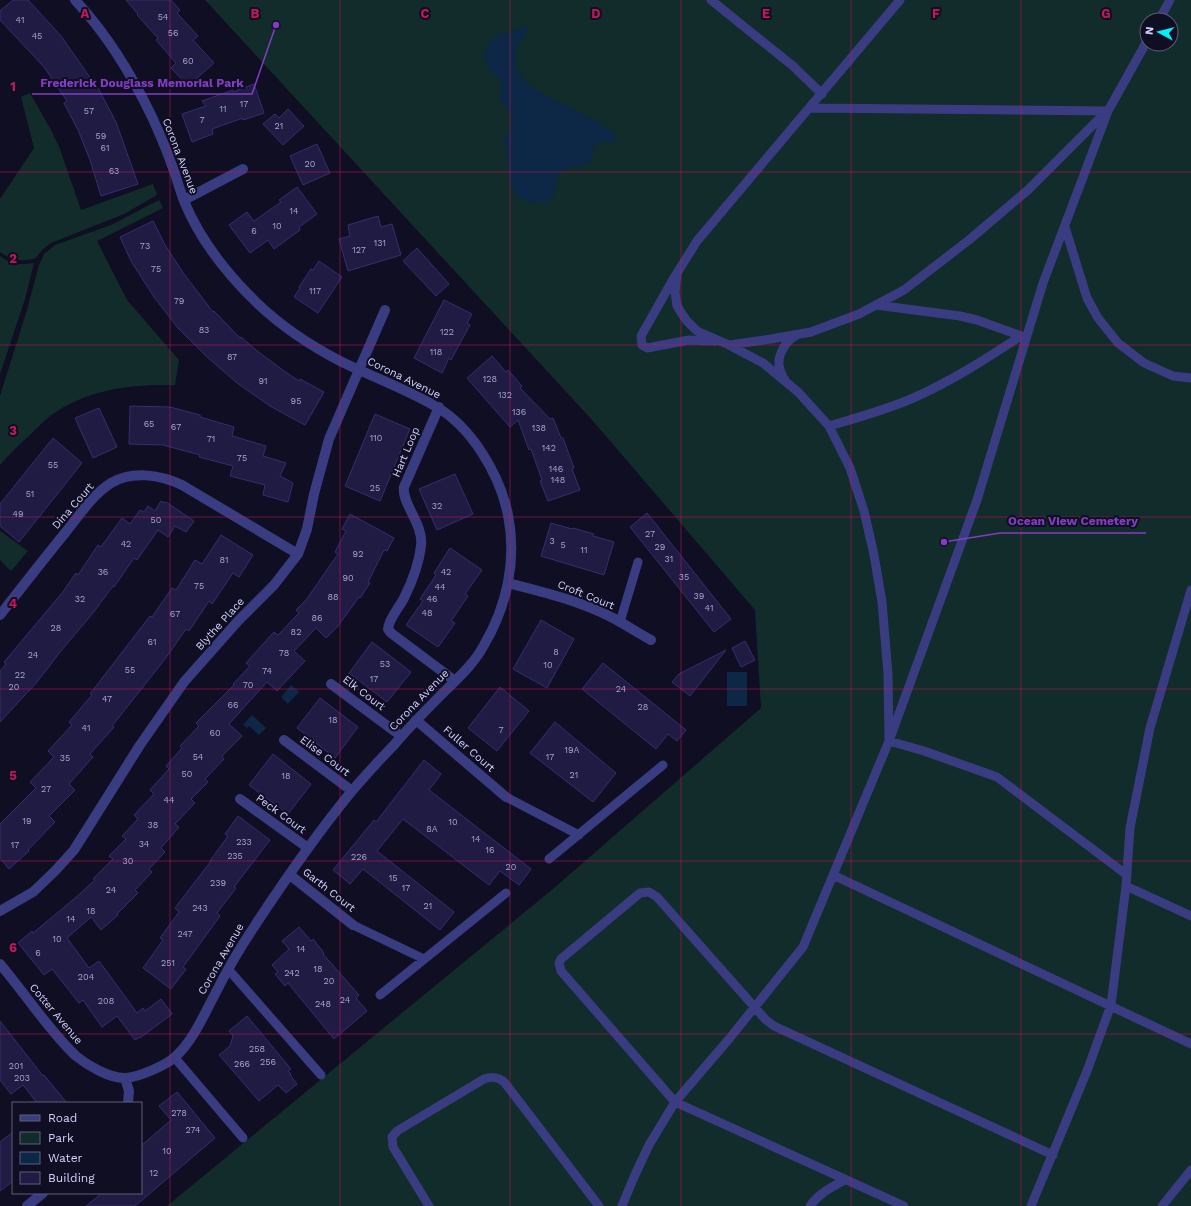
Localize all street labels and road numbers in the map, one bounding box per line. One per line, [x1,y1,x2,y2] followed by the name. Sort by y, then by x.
[160,116,200,196] street label: Corona Avenue
[365,355,443,401] street label: Corona Avenue
[390,425,422,479] street label: Hart Loop
[49,480,97,532] street label: Dina Court
[556,578,617,612] street label: Croft Court
[193,595,247,653] street label: Blythe Place
[387,667,451,733] street label: Corona Avenue
[340,673,388,713] street label: Elk Court
[441,723,498,775] street label: Fuller Court
[298,733,353,779] street label: Elise Court
[253,792,309,837] street label: Peck Court
[300,865,358,915] street label: Garth Court
[195,921,247,997] street label: Corona Avenue
[27,981,85,1047] street label: Cotter Avenue

